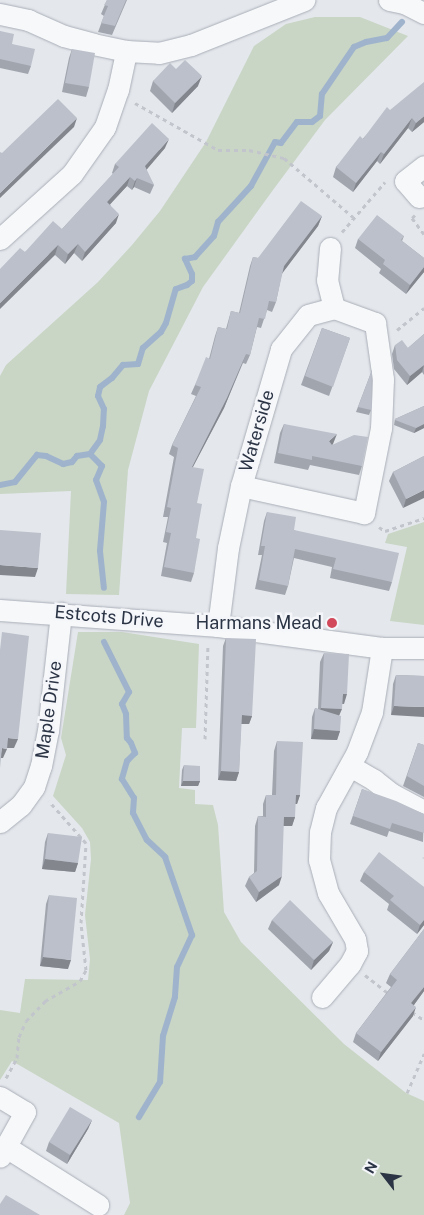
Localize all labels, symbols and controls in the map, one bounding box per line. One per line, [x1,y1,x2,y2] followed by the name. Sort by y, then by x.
[235,387,279,475] street label: Waterside
[53,601,165,633] street label: Estcots Drive
[195,612,322,634] place label: Harmans Mead
[326,617,338,629] marker: Harmans Mead
[31,659,67,761] street label: Maple Drive
[359,1150,409,1200] north arrow
[361,1159,381,1176] text: N

